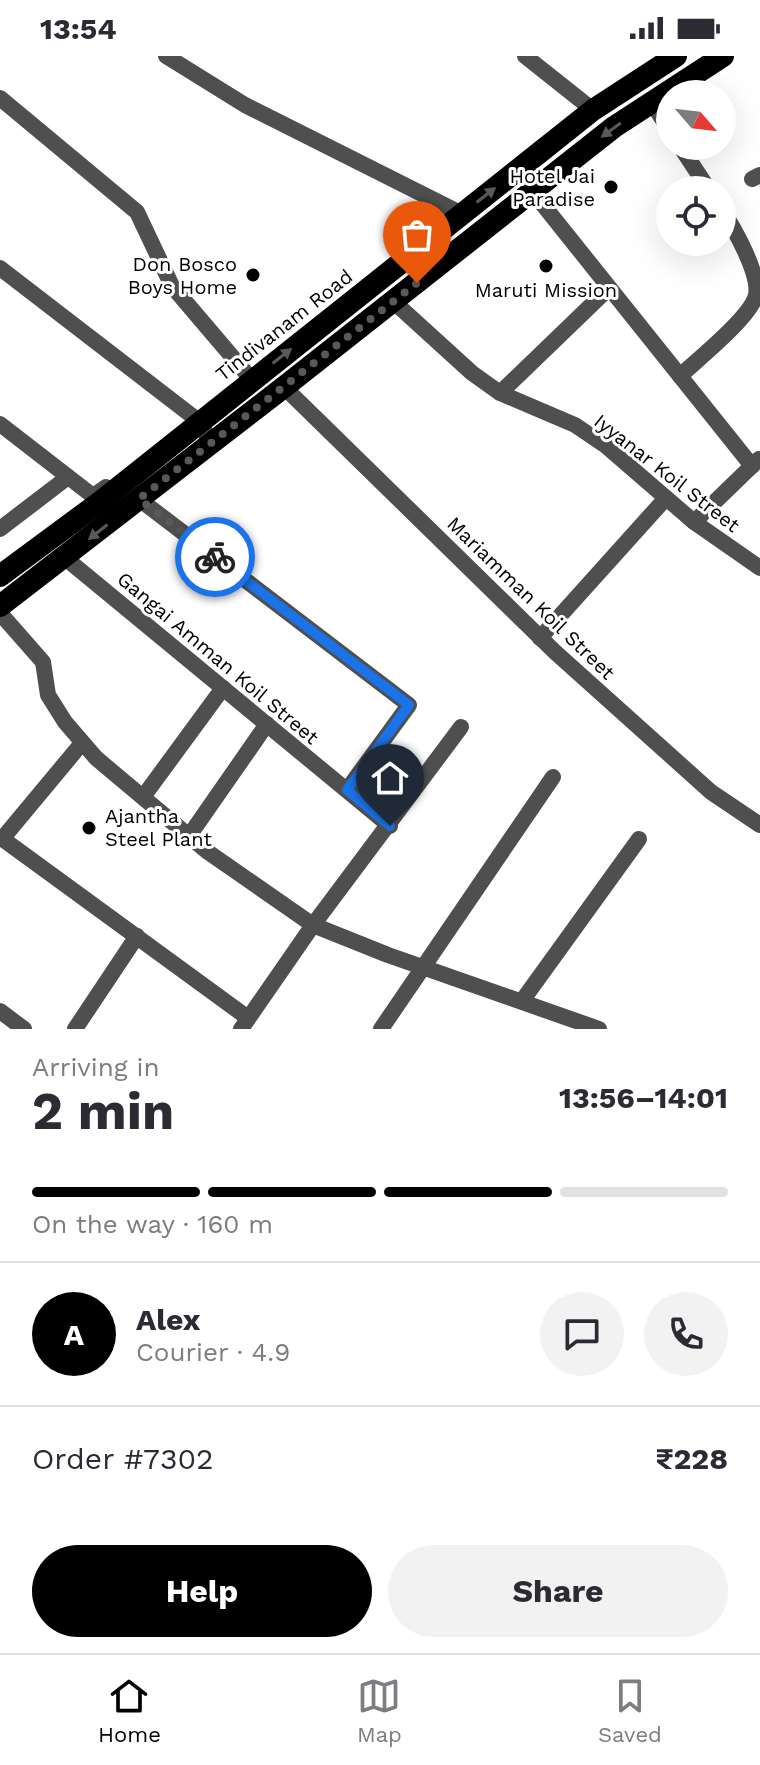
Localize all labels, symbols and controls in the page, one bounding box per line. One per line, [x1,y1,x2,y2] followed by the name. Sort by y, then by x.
[40,11,117,46] text: 13:54
[656,80,736,160] north arrow
[656,80,736,256] map controls
[601,122,622,137] one-way arrow
[509,164,595,211] place label: Hotel Jai Paradise
[656,176,736,256] button: locate
[602,178,620,196] marker: Hotel Jai Paradise
[476,187,496,203] one-way arrow
[383,201,451,283] pin
[395,213,439,257] icon: bag
[128,252,237,299] place label: Don Bosco Boys Home
[537,257,555,275] marker: Maruti Mission
[211,264,357,386] street label: Tindivanam Road
[244,266,262,284] marker: Don Bosco Boys Home
[475,278,617,302] place label: Maruti Mission
[272,348,293,365] one-way arrow
[590,409,745,538] street label: Iyyanar Koil Street
[442,512,620,685] street label: Mariamman Koil Street
[175,517,255,597] courier
[88,523,108,539] one-way arrow
[193,535,237,579] icon: bike
[112,567,324,750] street label: Gangai Amman Koil Street
[356,744,424,826] pin
[368,756,412,800] icon: home
[105,804,212,851] place label: Ajantha Steel Plant
[80,819,98,837] marker: Ajantha Steel Plant
[32,1052,160,1082] text: Arriving in
[559,1080,728,1115] text: 13:56–14:01
[32,1081,174,1142] text: 2 min
[32,1209,273,1239] text: On the way · 160 m
[540,1292,624,1376] button: chat
[644,1292,728,1376] button: phone
[136,1302,200,1337] text: Alex
[64,1317,84,1352] text: A
[136,1337,290,1367] text: Courier · 4.9
[32,1441,214,1476] text: Order #7302
[655,1441,728,1476] text: ₹228
[32,1545,372,1637] button: Help
[388,1545,728,1637] button: Share
[98,1674,161,1747] tab: Home
[357,1674,402,1747] tab: Map
[598,1674,662,1747] tab: Saved

